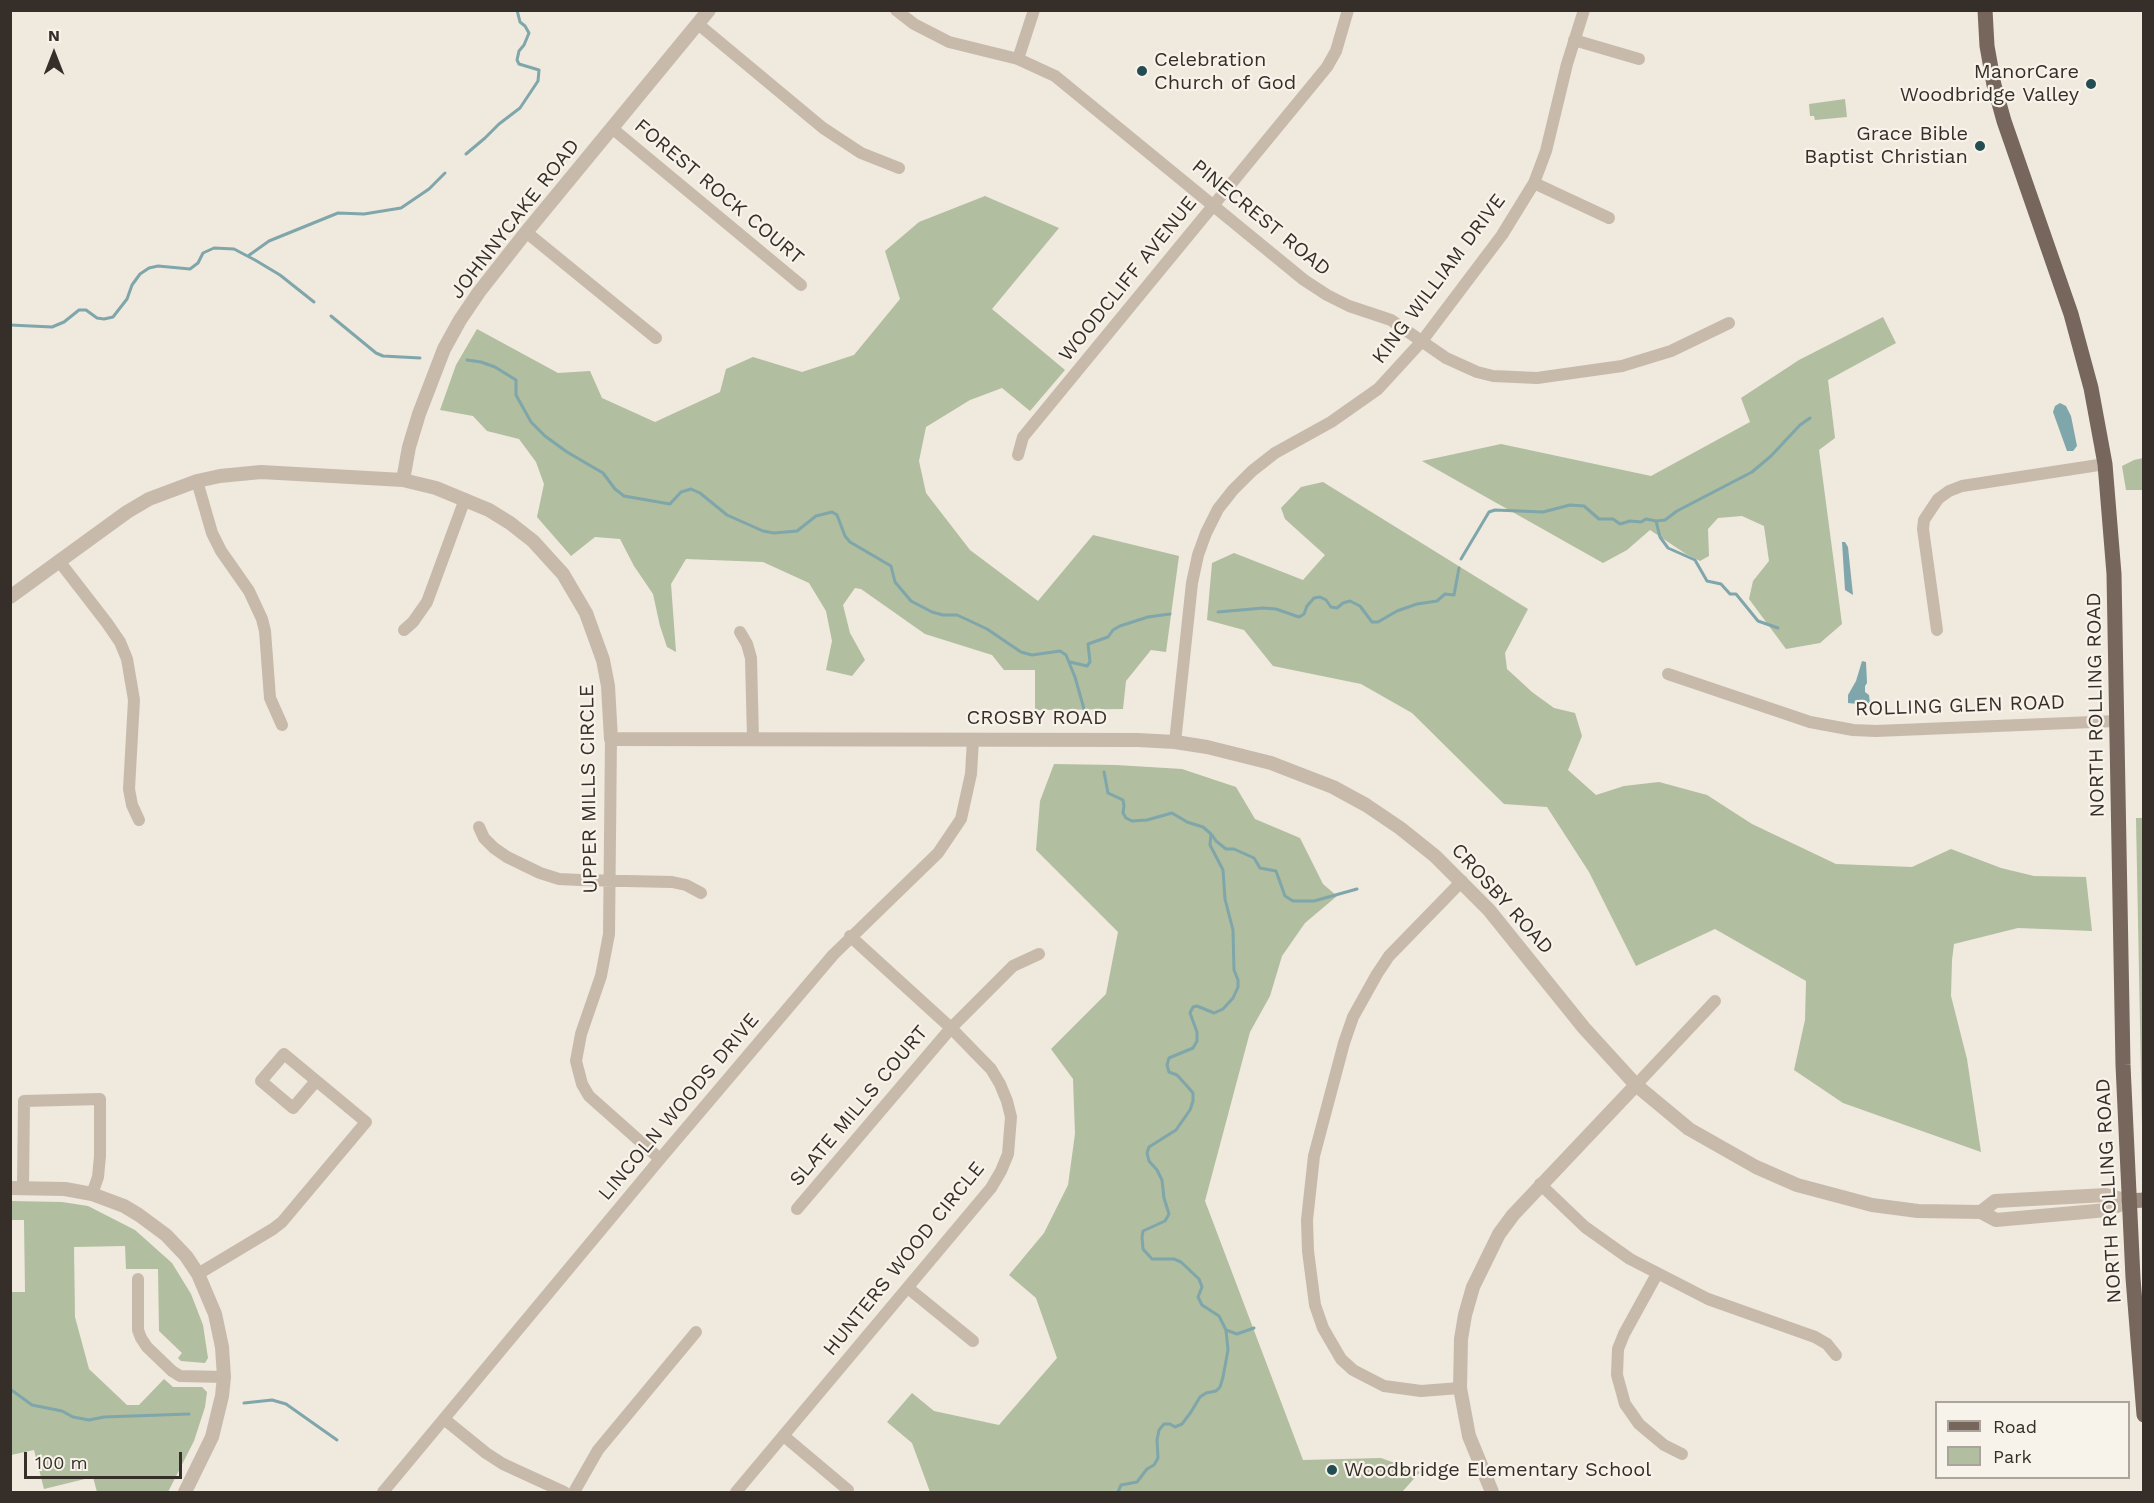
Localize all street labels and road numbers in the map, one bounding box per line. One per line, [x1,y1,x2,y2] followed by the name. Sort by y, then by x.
[629,114,809,270] street label: FOREST ROCK COURT
[445,134,585,304] street label: JOHNNYCAKE ROAD
[1187,155,1335,281] street label: PINECREST ROAD
[1367,189,1511,369] street label: KING WILLIAM DRIVE
[1054,192,1202,366] street label: WOODCLIFF AVENUE
[2082,592,2110,818] street label: NORTH ROLLING ROAD
[575,684,603,894] street label: UPPER MILLS CIRCLE
[1855,690,2065,722] street label: ROLLING GLEN ROAD
[967,706,1107,730] street label: CROSBY ROAD
[1446,839,1558,959] street label: CROSBY ROAD
[594,1008,764,1206] street label: LINCOLN WOODS DRIVE
[785,1021,933,1191] street label: SLATE MILLS COURT
[2091,1078,2127,1304] street label: NORTH ROLLING ROAD
[818,1157,990,1361] street label: HUNTERS WOOD CIRCLE

